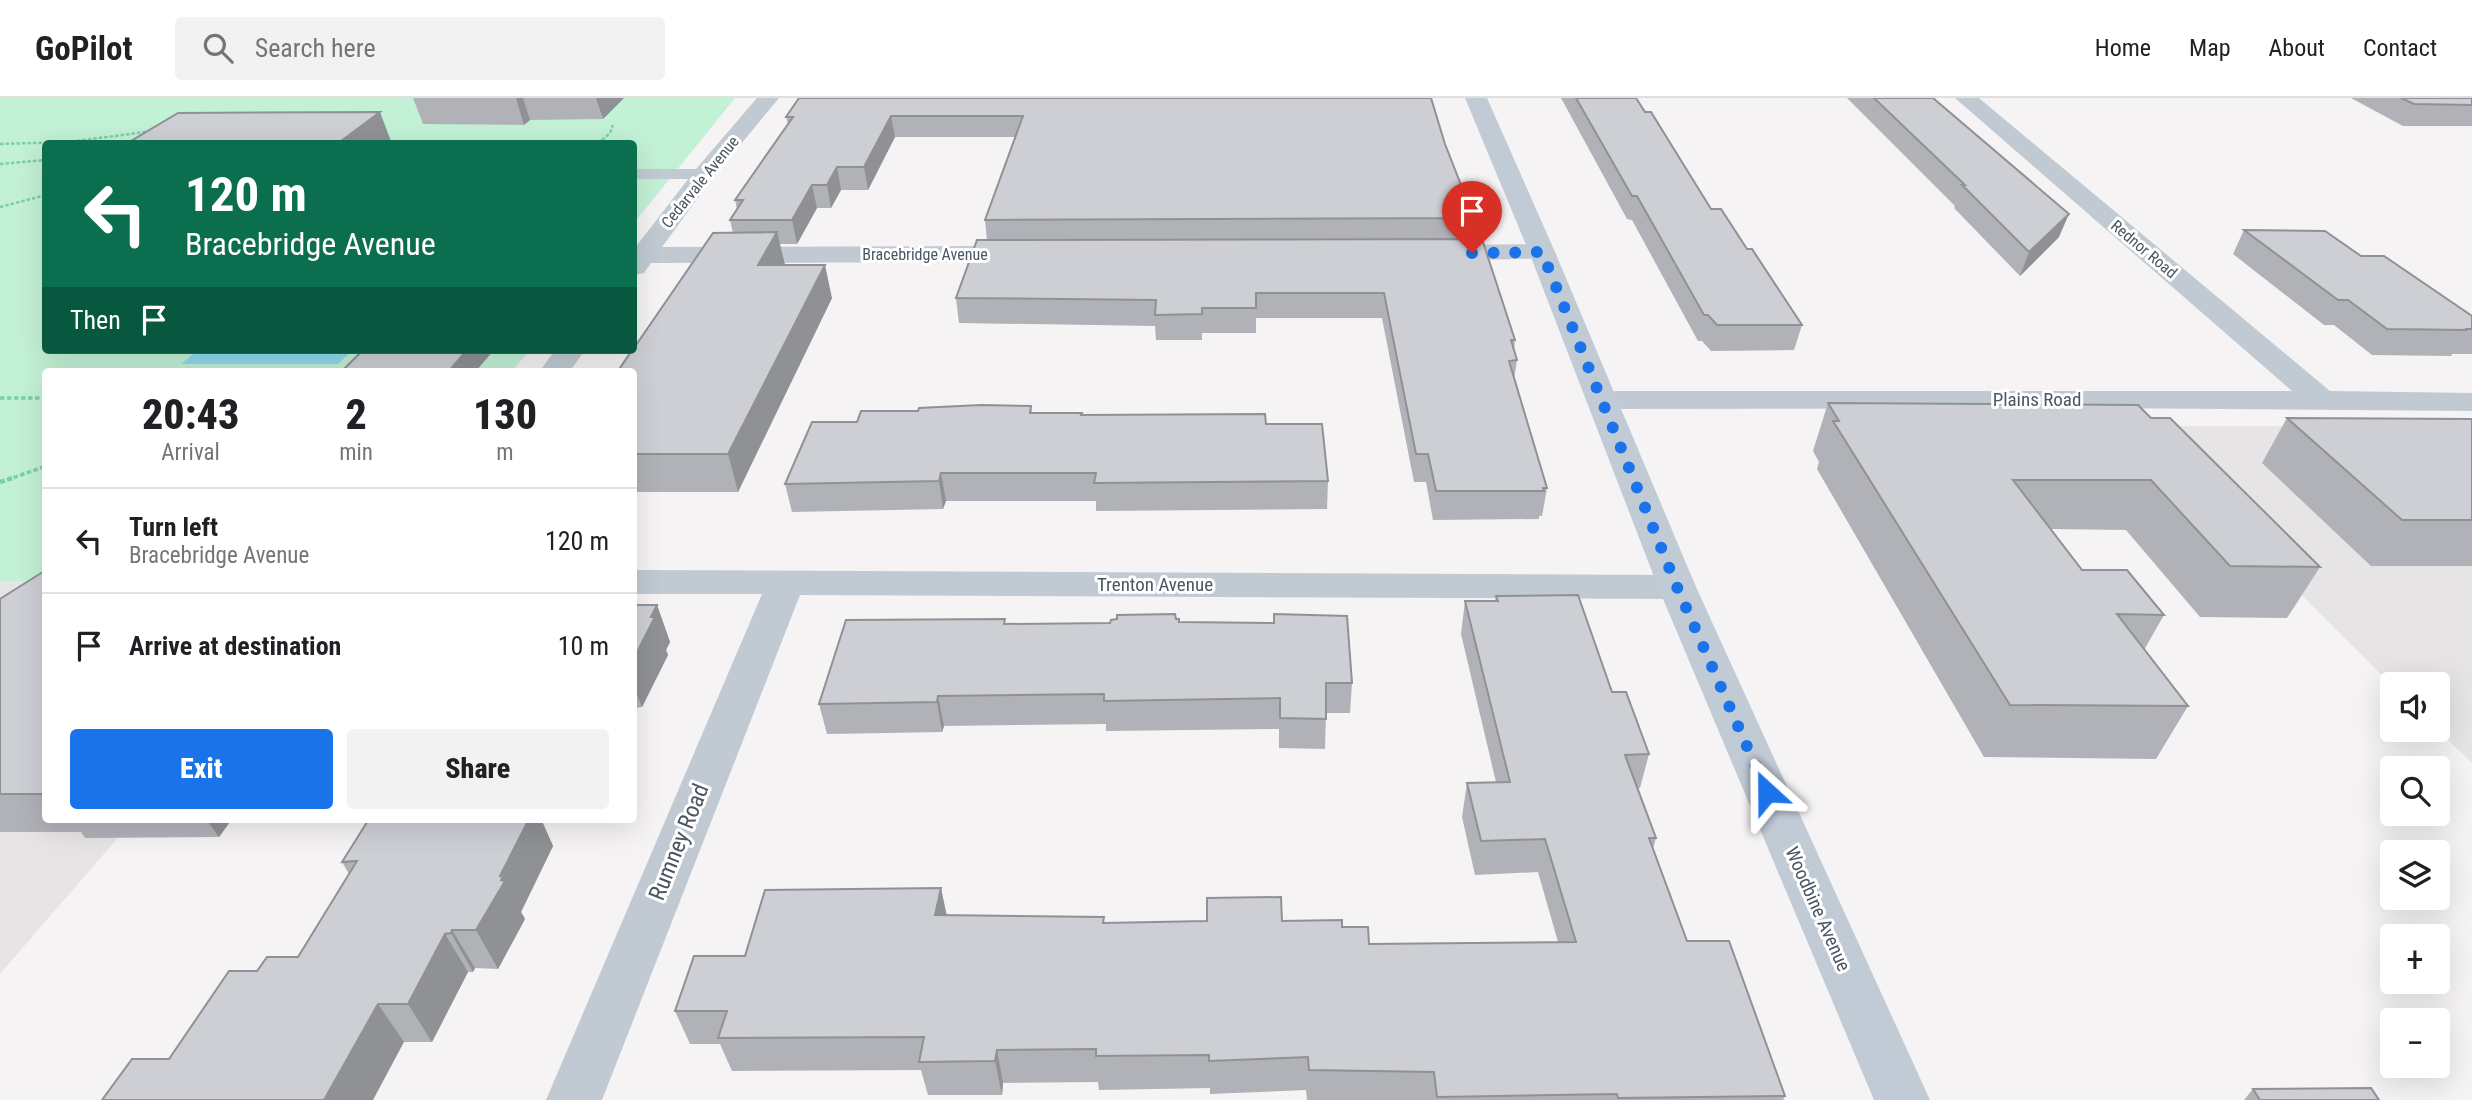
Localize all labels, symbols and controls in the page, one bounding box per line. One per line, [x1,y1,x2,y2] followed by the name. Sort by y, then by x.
[175,17,665,80] search box
[35,29,133,68] text: GoPilot
[199,29,237,67] icon: search
[255,33,376,63] text: Search here
[2095,34,2151,62] text: Home
[2189,34,2231,62] text: Map
[2269,34,2325,62] text: About
[2363,34,2437,62] text: Contact
[657,132,743,232] street label: Cedarvale Avenue
[185,166,307,223] text: 120 m
[70,168,161,259] icon: left
[1442,181,1502,253] pin
[1453,192,1491,230] icon: arrive
[2107,216,2181,282] street label: Rednor Road
[185,225,436,263] text: Bracebridge Avenue
[862,245,988,264] street label: Bracebridge Avenue
[135,301,173,339] icon: arrive
[70,305,121,335] text: Then
[1993,388,2081,411] street label: Plains Road
[142,390,239,439] text: 20:43
[345,390,367,439] text: 2
[473,390,537,439] text: 130
[161,439,220,466] text: Arrival
[339,439,373,466] text: min
[496,439,514,466] text: m
[129,512,218,542] text: Turn left
[70,522,108,560] icon: left
[545,526,609,556] text: 120 m
[129,542,309,569] text: Bracebridge Avenue
[1097,573,1213,596] street label: Trenton Avenue
[70,627,108,665] icon: arrive
[129,631,341,661] text: Arrive at destination
[558,631,609,661] text: 10 m
[2380,672,2450,1078] map controls
[2380,672,2450,742] button: sound
[70,729,333,809] button: Exit
[347,729,609,809] button: Share
[1730,755,1804,829] position arrow
[2380,756,2450,826] button: search
[643,780,715,904] street label: Rumney Road
[2380,840,2450,910] button: layers
[1780,843,1856,975] street label: Woodbine Avenue
[2380,924,2450,994] button: +
[2380,1008,2450,1078] button: −

